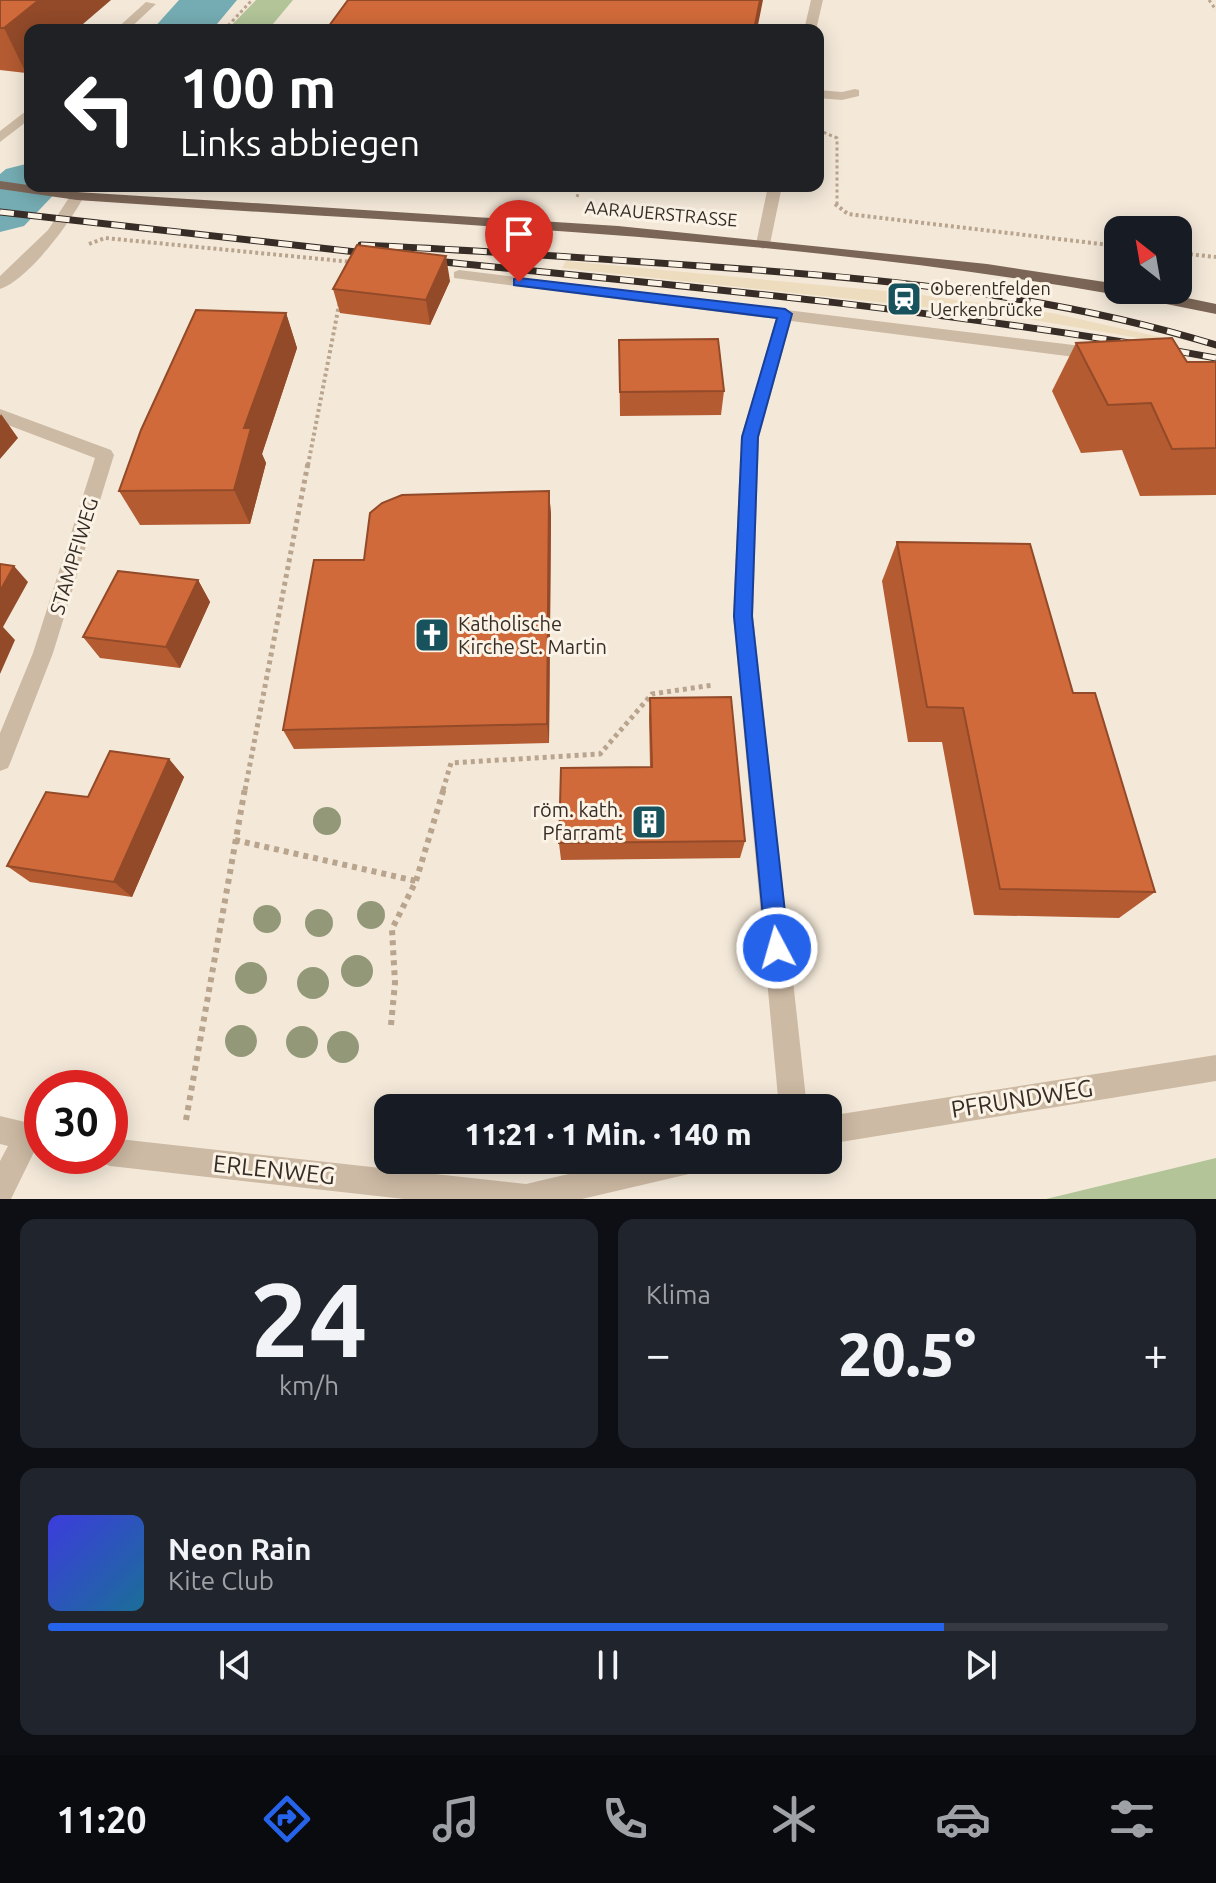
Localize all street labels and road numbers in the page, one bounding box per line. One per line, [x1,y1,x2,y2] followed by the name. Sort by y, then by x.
[584,196,738,230] street label: AARAUERSTRASSE
[45,495,102,617] street label: STAMPFIWEG
[949,1074,1095,1123] street label: PFRUNDWEG
[212,1150,336,1189] street label: ERLENWEG

